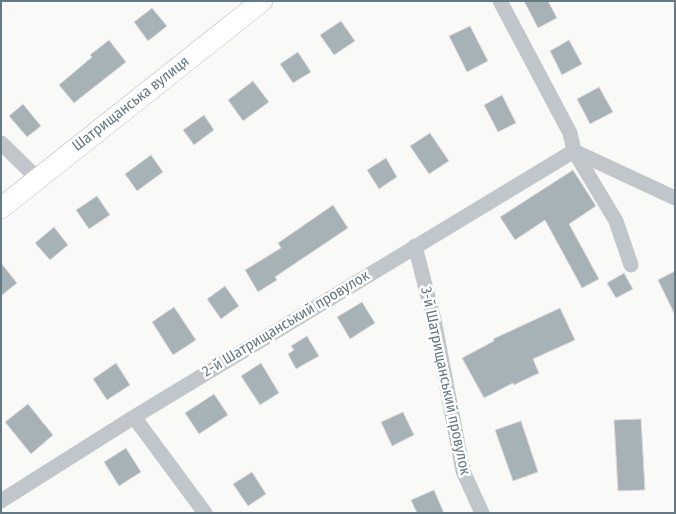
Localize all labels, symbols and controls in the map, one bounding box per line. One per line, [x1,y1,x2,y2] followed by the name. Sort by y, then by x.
[69,53,193,155] street label: Шатрищанська вулиця
[199,267,373,381] street label: 2-й Шатрищанський провулок
[416,285,474,477] street label: 3-й Шатрищанський провулок

